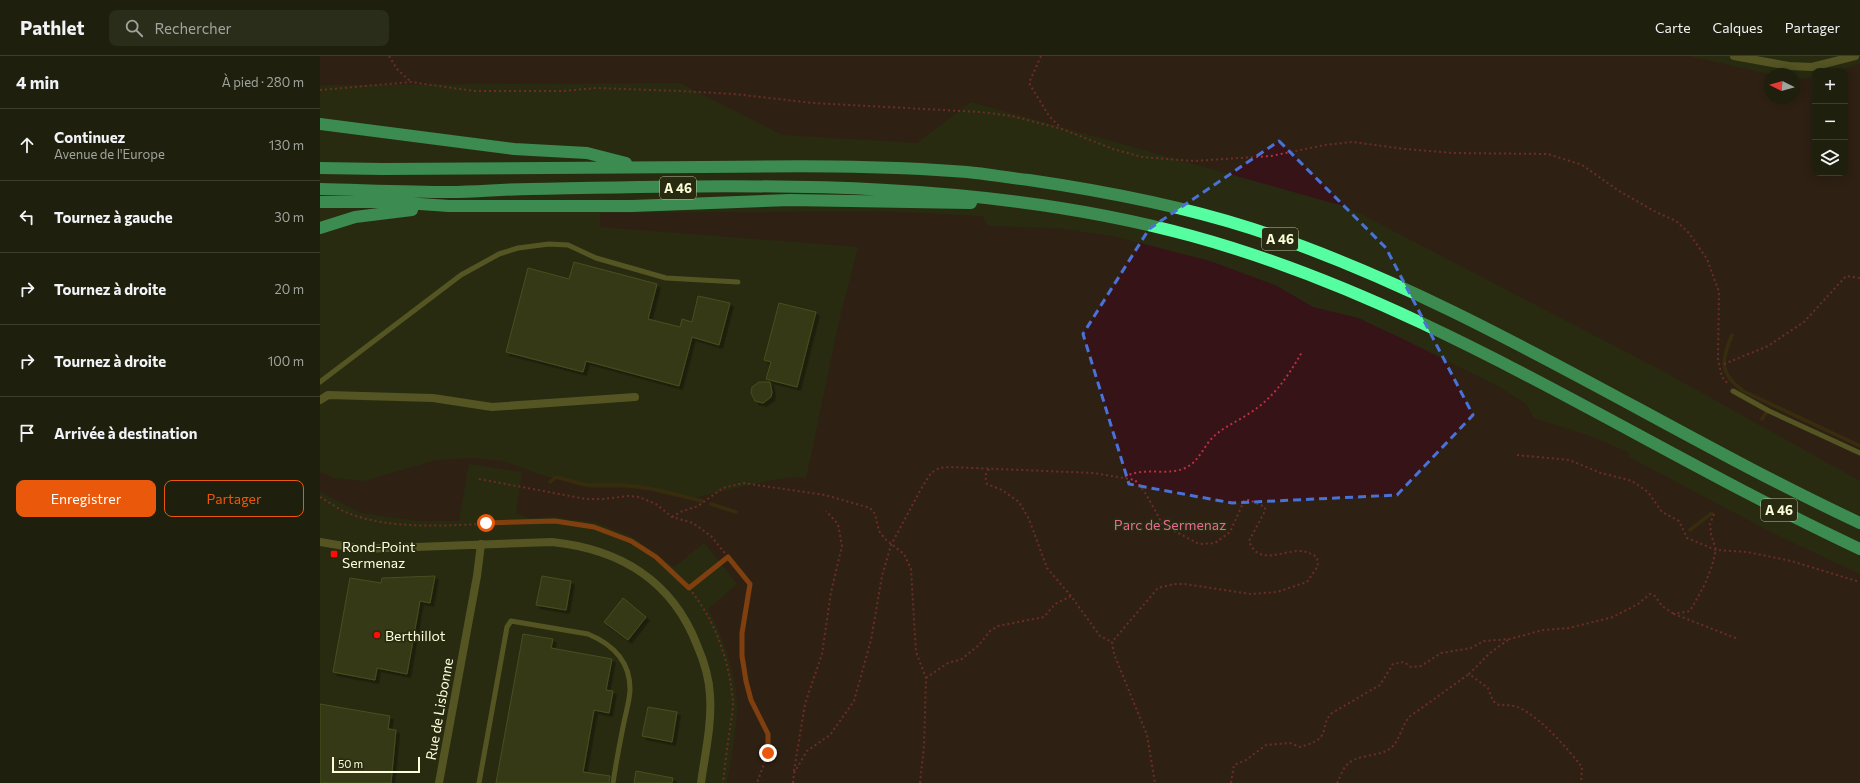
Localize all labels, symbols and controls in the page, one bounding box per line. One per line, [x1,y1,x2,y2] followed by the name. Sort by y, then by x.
[109,10,389,46] search box
[20,16,85,39] text: Pathlet
[123,17,145,39] icon: search
[155,19,232,37] text: Rechercher
[1655,19,1691,36] text: Carte
[1713,19,1763,36] text: Calques
[1785,19,1840,36] text: Partager
[1764,68,1800,104] north arrow
[1812,68,1848,176] map controls
[1812,68,1848,104] button: +
[16,72,59,93] text: 4 min
[222,74,304,90] text: À pied · 280 m
[1812,104,1848,140] button: −
[54,128,125,146] text: Continuez
[16,134,38,156] icon: ahead
[269,137,304,153] text: 130 m
[1812,140,1848,176] button: layers
[54,146,165,162] text: Avenue de l'Europe
[660,177,696,199] road number: A 46
[16,206,38,228] icon: left
[54,208,173,226] text: Tournez à gauche
[274,209,304,225] text: 30 m
[1262,228,1298,250] road number: A 46
[16,278,38,300] icon: right
[54,280,166,298] text: Tournez à droite
[275,281,304,297] text: 20 m
[16,350,38,372] icon: right
[54,352,166,370] text: Tournez à droite
[268,353,304,369] text: 100 m
[16,422,38,444] icon: arrive
[54,424,197,442] text: Arrivée à destination
[16,480,156,517] button: Enregistrer
[164,480,304,517] button: Partager
[1761,499,1797,521] road number: A 46
[477,514,495,532] route start
[1114,516,1226,533] park label: Parc de Sermenaz
[342,538,416,571] place label: Rond-Point Sermenaz
[329,549,339,559] marker: Rond-Point Sermenaz
[385,627,446,644] place label: Berthillot
[372,630,382,640] marker: Berthillot
[422,657,456,761] street label: Rue de Lisbonne
[759,744,777,762] route end
[332,755,420,774] scale bar
[338,757,363,770] text: 50 m

